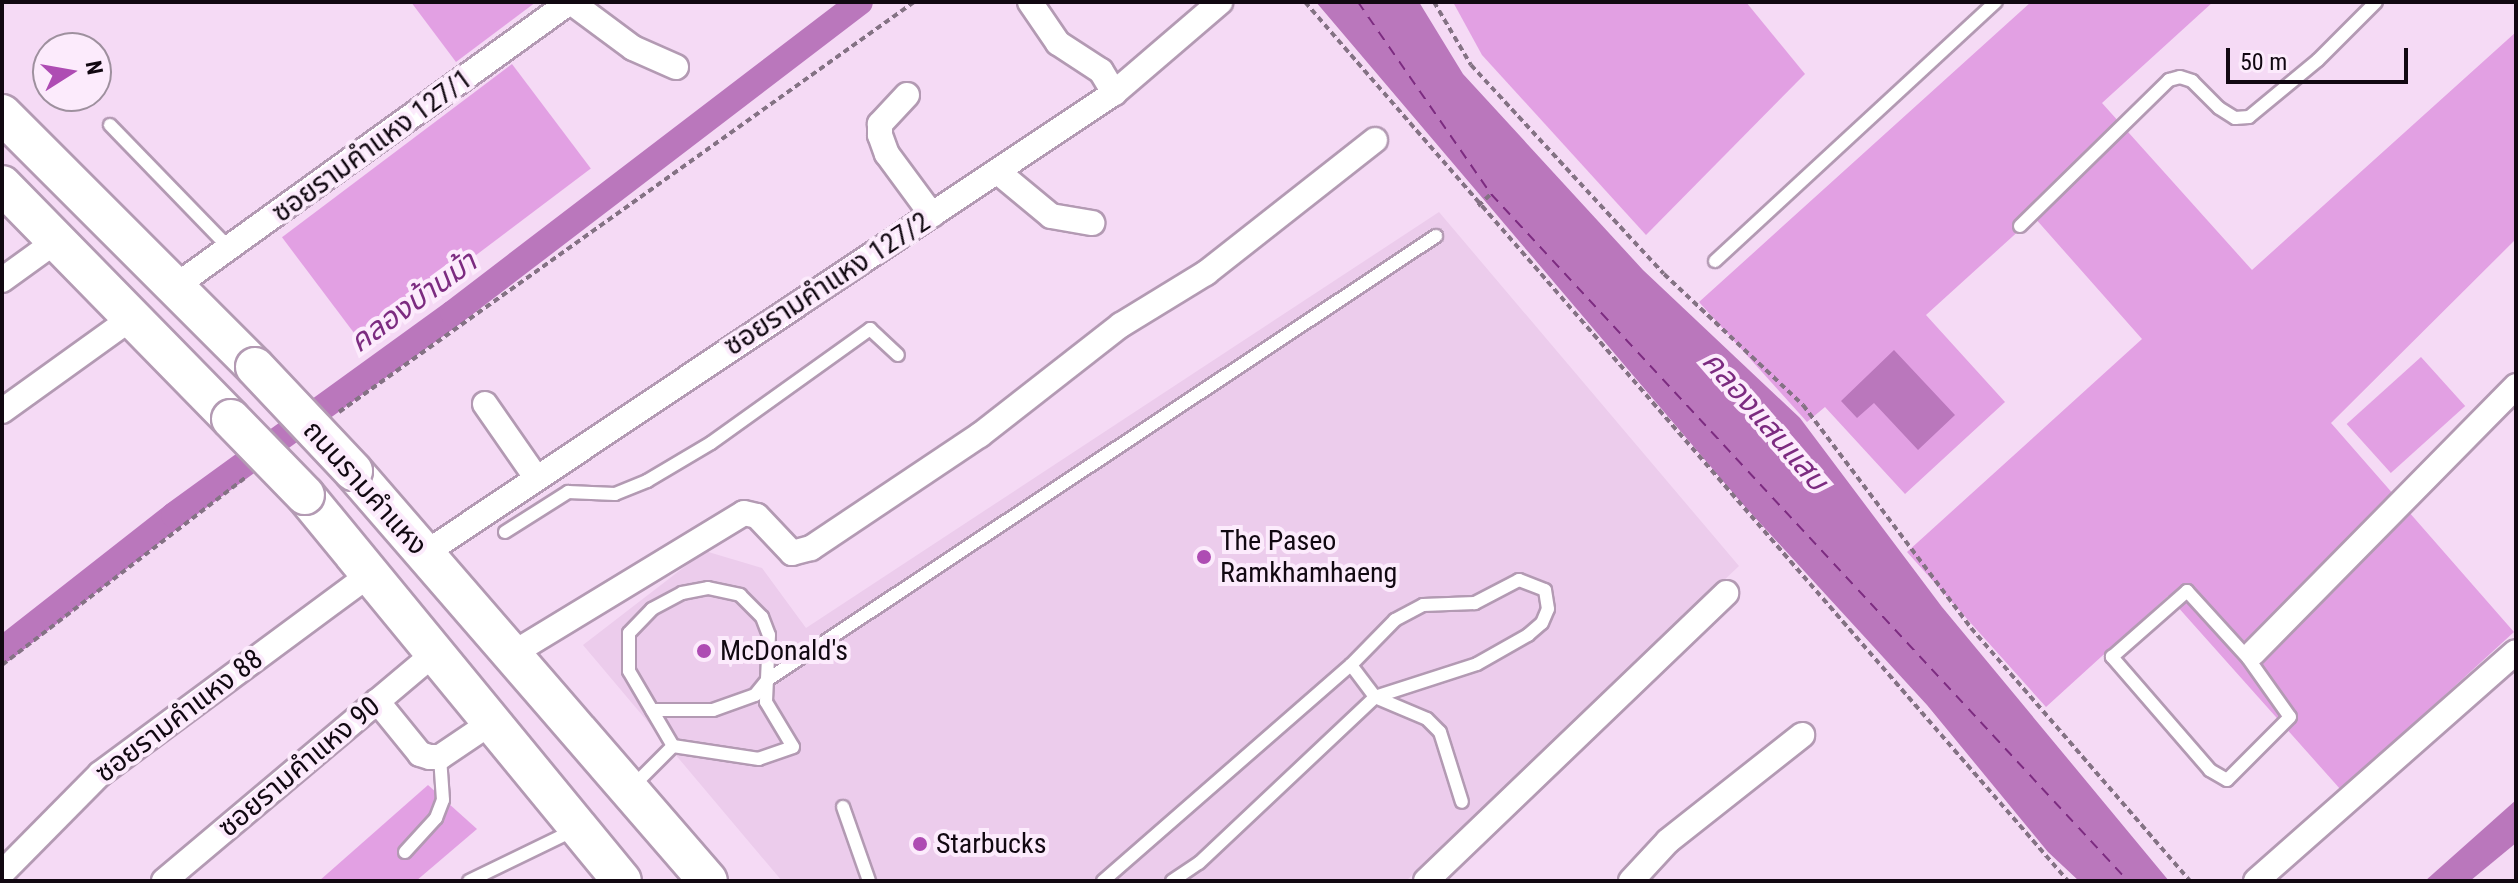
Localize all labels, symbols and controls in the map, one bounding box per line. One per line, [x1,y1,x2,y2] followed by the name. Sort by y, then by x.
[32,32,112,112] north arrow
[2230,32,2412,82] scale bar
[2240,48,2287,76] text: 50 m
[81,59,108,77] text: N
[266,62,478,230] street label: ซอยรามคำแหง 127/1
[718,205,936,363] street label: ซอยรามคำแหง 127/2
[342,244,484,360] water label: คลองบ้านม้า
[1695,344,1835,498] water label: คลองแสนแสบ
[296,414,434,562] street label: ถนนรามคำแหง
[1220,524,1397,590] place label: The Paseo Ramkhamhaeng
[1195,548,1213,566] marker: The Paseo Ramkhamhaeng
[720,634,848,668] place label: McDonald's
[89,642,269,790] street label: ซอยรามคำแหง 88
[695,642,713,660] marker: McDonald's
[211,690,387,844] street label: ซอยรามคำแหง 90
[936,827,1046,861] place label: Starbucks
[911,835,929,853] marker: Starbucks

